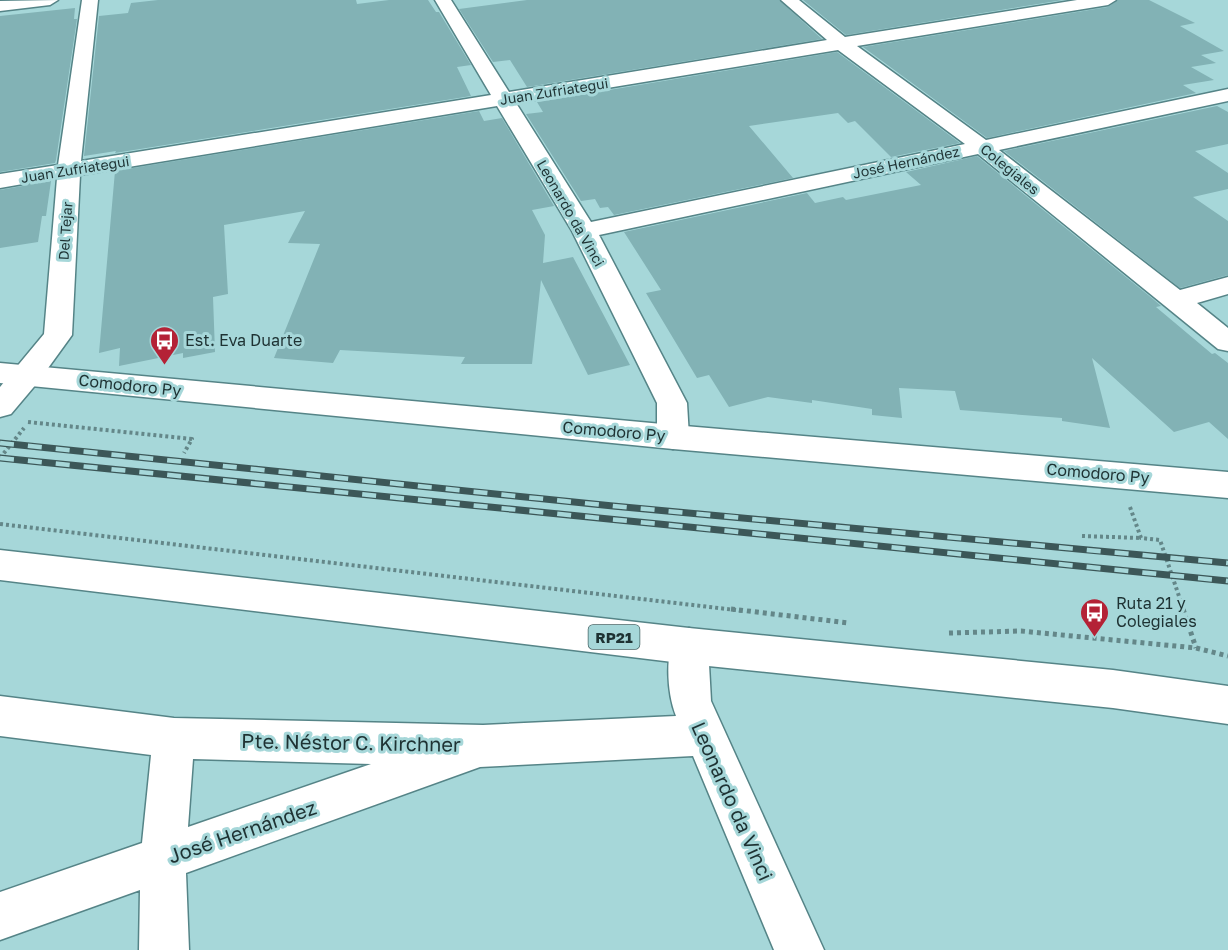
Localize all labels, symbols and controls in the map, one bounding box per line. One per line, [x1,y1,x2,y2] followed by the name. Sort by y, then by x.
[499,74,609,108] street label: Juan Zufriategui
[977,140,1043,198] street label: Colegiales
[851,142,961,182] street label: José Hernández
[20,152,130,186] street label: Juan Zufriategui
[534,157,608,269] street label: Leonardo da Vinci
[54,201,76,261] street label: Del Tejar
[148,324,180,366] bus stop icon: Est. Eva Duarte
[185,330,302,350] place label: Est. Eva Duarte
[78,370,182,400] street label: Comodoro Py
[562,417,666,445] street label: Comodoro Py
[1046,459,1150,487] street label: Comodoro Py
[1116,593,1197,631] place label: Ruta 21 y Colegiales
[1079,596,1111,638] bus stop icon: Ruta 21 y Colegiales
[588,625,640,649] road number: RP21
[687,718,779,884] street label: Leonardo da Vinci
[241,728,461,756] street label: Pte. Néstor C. Kirchner
[165,794,319,868] street label: José Hernández

